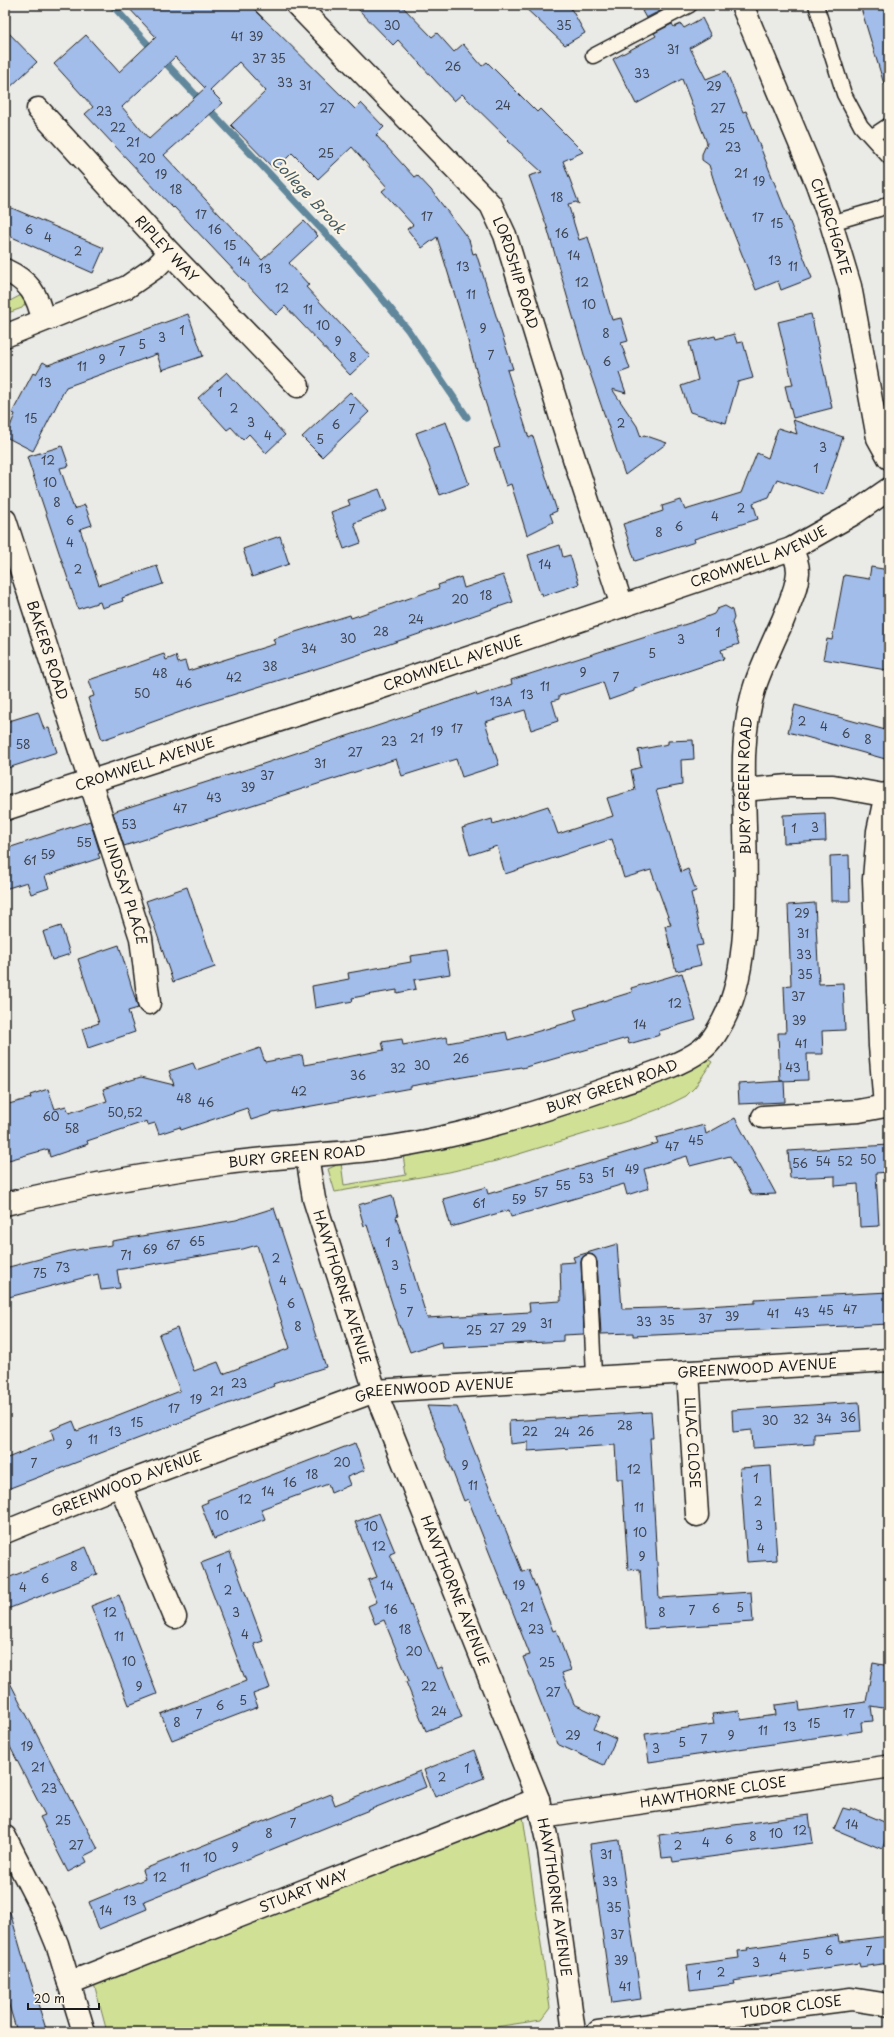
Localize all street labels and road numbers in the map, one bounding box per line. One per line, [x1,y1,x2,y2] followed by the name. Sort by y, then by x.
[806,174,857,278] street label: CHURCHGATE
[130,210,204,287] street label: RIPLEY WAY
[488,213,544,331] street label: LORDSHIP ROAD
[687,520,831,592] street label: CROMWELL AVENUE
[22,598,74,703] street label: BAKERS ROAD
[380,629,525,696] street label: CROMWELL AVENUE
[733,715,758,855] street label: BURY GREEN ROAD
[72,731,217,796] street label: CROMWELL AVENUE
[99,834,153,946] street label: LINDSAY PLACE
[543,1054,681,1118] street label: BURY GREEN ROAD
[227,1139,367,1173] street label: BURY GREEN ROAD
[308,1207,377,1367] street label: HAWTHORNE AVENUE
[677,1352,838,1383] street label: GREENWOOD AVENUE
[352,1372,514,1408] street label: GREENWOOD AVENUE
[680,1396,706,1489] street label: LILAC CLOSE
[48,1445,205,1522] street label: GREENWOOD AVENUE
[416,1512,495,1669] street label: HAWTHORNE AVENUE
[638,1770,788,1813] street label: HAWTHORNE CLOSE
[532,1816,577,1978] street label: HAWTHORNE AVENUE
[256,1863,351,1918] street label: STUART WAY
[739,1989,843,2023] street label: TUDOR CLOSE

